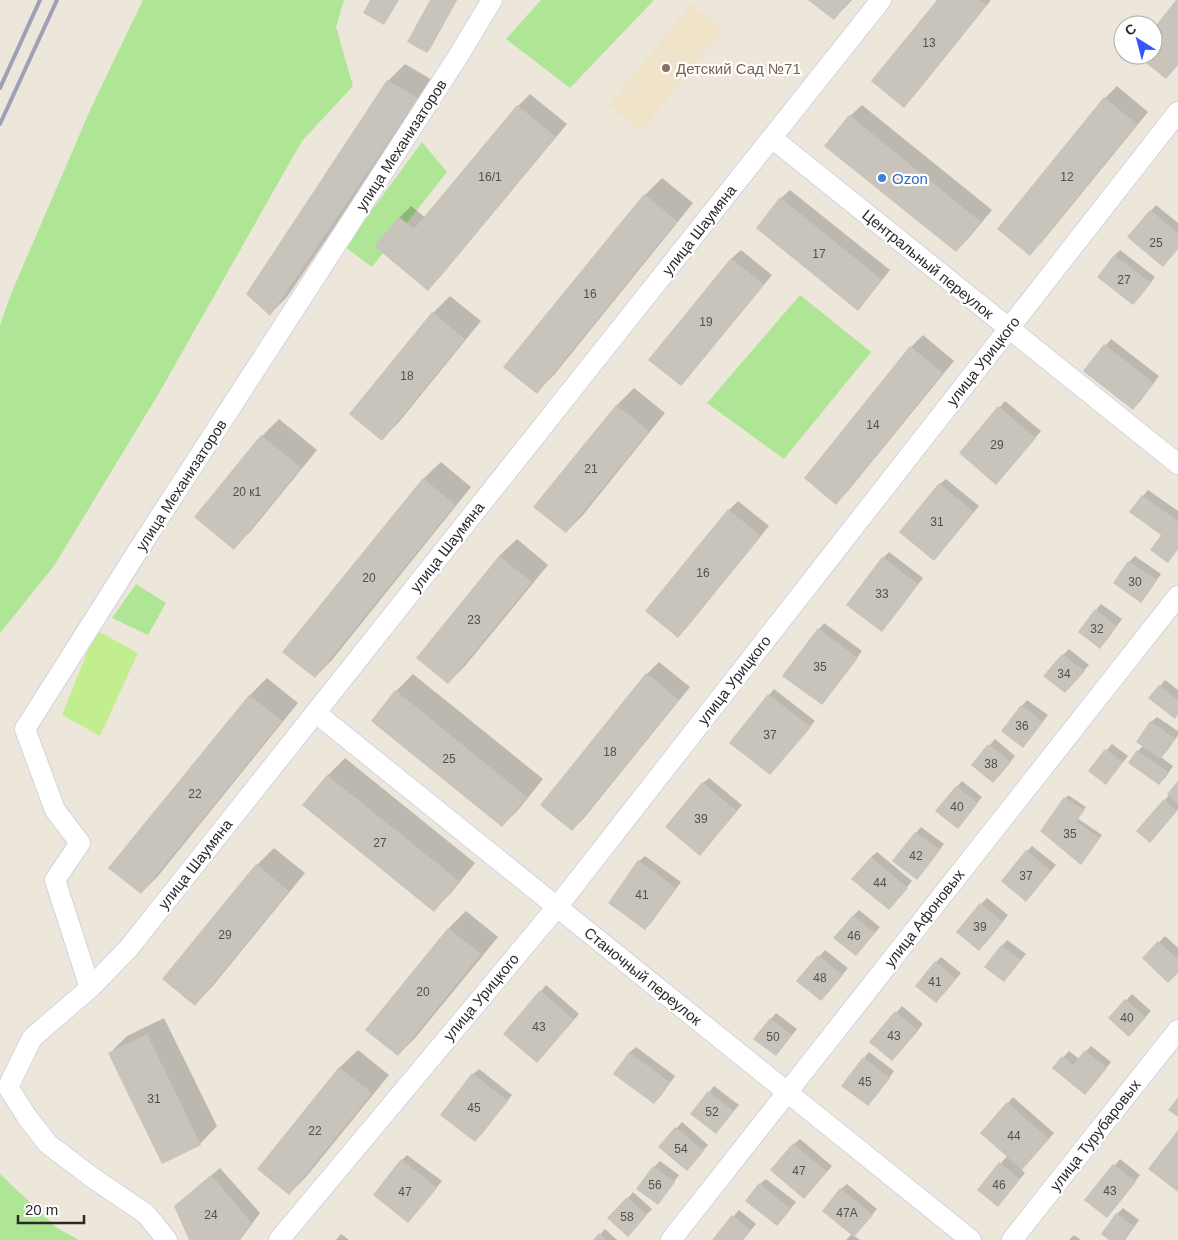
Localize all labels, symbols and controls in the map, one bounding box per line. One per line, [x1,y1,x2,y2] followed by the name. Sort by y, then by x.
[1113,15,1163,65] north arrow
[1122,20,1139,39] text: С
[922,36,936,50] house number: 13
[676,60,801,77] place label: Детский Сад №71
[660,62,672,74] marker: Детский Сад №71
[352,76,450,214] street label: улица Механизаторов
[478,170,502,184] house number: 16/1
[892,170,928,187] place label: Ozon
[1060,170,1074,184] house number: 12
[876,172,888,184] marker: Ozon
[659,181,740,278] street label: улица Шаумяна
[859,206,997,322] street label: Центральный переулок
[1149,236,1163,250] house number: 25
[812,247,826,261] house number: 17
[1117,273,1131,287] house number: 27
[583,287,597,301] house number: 16
[943,313,1023,409] street label: улица Урицкого
[699,315,713,329] house number: 19
[400,369,414,383] house number: 18
[132,416,230,554] street label: улица Механизаторов
[866,418,880,432] house number: 14
[990,438,1004,452] house number: 29
[584,462,598,476] house number: 21
[233,485,262,499] house number: 20 к1
[407,498,488,595] street label: улица Шаумяна
[930,515,944,529] house number: 31
[696,566,710,580] house number: 16
[362,571,376,585] house number: 20
[1128,575,1142,589] house number: 30
[875,587,889,601] house number: 33
[467,613,481,627] house number: 23
[1090,622,1104,636] house number: 32
[694,632,774,728] street label: улица Урицкого
[813,660,827,674] house number: 35
[1057,667,1071,681] house number: 34
[1015,719,1029,733] house number: 36
[763,728,777,742] house number: 37
[603,745,617,759] house number: 18
[442,752,456,766] house number: 25
[984,757,998,771] house number: 38
[188,787,202,801] house number: 22
[950,800,964,814] house number: 40
[694,812,708,826] house number: 39
[155,815,236,912] street label: улица Шаумяна
[1063,827,1077,841] house number: 35
[373,836,387,850] house number: 27
[909,849,923,863] house number: 42
[881,865,968,970] street label: улица Афоновых
[1019,869,1033,883] house number: 37
[873,876,887,890] house number: 44
[635,888,649,902] house number: 41
[973,920,987,934] house number: 39
[581,924,705,1029] street label: Станочный переулок
[218,928,232,942] house number: 29
[847,929,861,943] house number: 46
[440,950,522,1044] street label: улица Урицкого
[813,971,827,985] house number: 48
[928,975,942,989] house number: 41
[416,985,430,999] house number: 20
[1120,1011,1134,1025] house number: 40
[532,1020,546,1034] house number: 43
[887,1029,901,1043] house number: 43
[766,1030,780,1044] house number: 50
[858,1075,872,1089] house number: 45
[1046,1076,1144,1194] street label: улица Турубаровых
[147,1092,161,1106] house number: 31
[467,1101,481,1115] house number: 45
[705,1105,719,1119] house number: 52
[308,1124,322,1138] house number: 22
[1007,1129,1021,1143] house number: 44
[674,1142,688,1156] house number: 54
[792,1164,806,1178] house number: 47
[648,1178,662,1192] house number: 56
[992,1178,1006,1192] house number: 46
[1103,1184,1117,1198] house number: 43
[398,1185,412,1199] house number: 47
[18,1192,84,1224] scale bar
[25,1201,58,1218] text: 20 m
[836,1206,858,1220] house number: 47А
[204,1208,218,1222] house number: 24
[620,1210,634,1224] house number: 58

